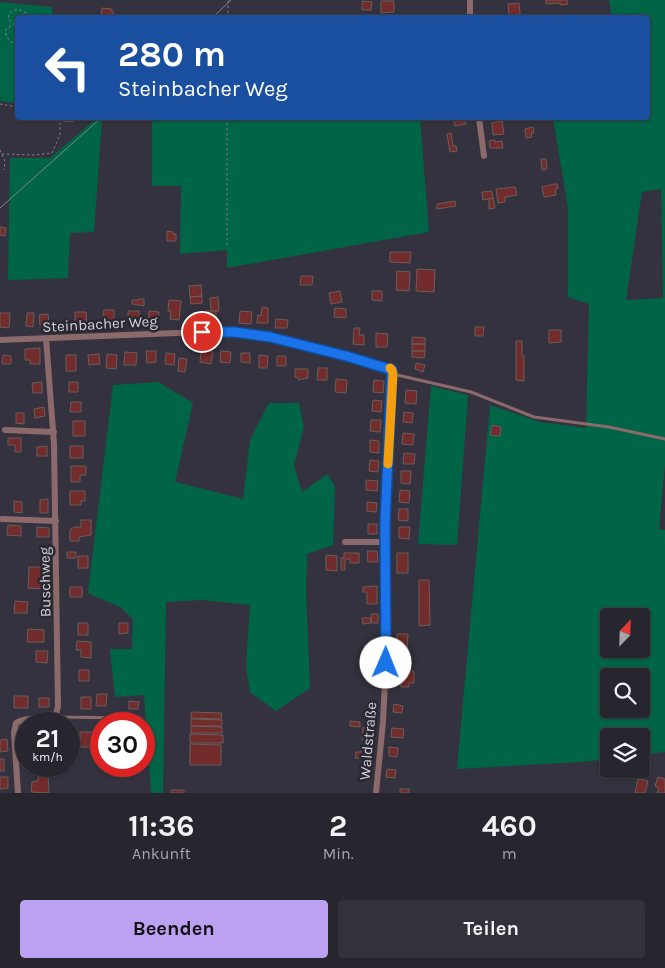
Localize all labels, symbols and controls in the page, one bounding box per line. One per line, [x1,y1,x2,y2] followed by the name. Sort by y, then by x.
[118,34,226,75] text: 280 m
[35,35,100,100] icon: left
[118,76,288,102] text: Steinbacher Weg
[181,311,223,353] pin
[42,312,159,336] street label: Steinbacher Weg
[188,318,216,346] icon: arrive
[35,546,55,617] street label: Buschweg
[600,608,650,658] north arrow
[600,608,650,778] map controls
[359,636,411,688] position arrow
[600,668,650,718] button: search
[356,701,380,781] street label: Waldstraße
[90,712,155,777] speed limit sign: 30
[35,724,60,753] text: 21
[600,728,650,778] button: layers
[32,750,63,764] text: km/h
[128,808,195,844] text: 11:36
[329,808,347,844] text: 2
[482,808,537,844] text: 460
[132,844,191,863] text: Ankunft
[323,844,354,863] text: Min.
[502,844,517,863] text: m
[20,900,328,958] button: Beenden
[338,900,645,958] button: Teilen

